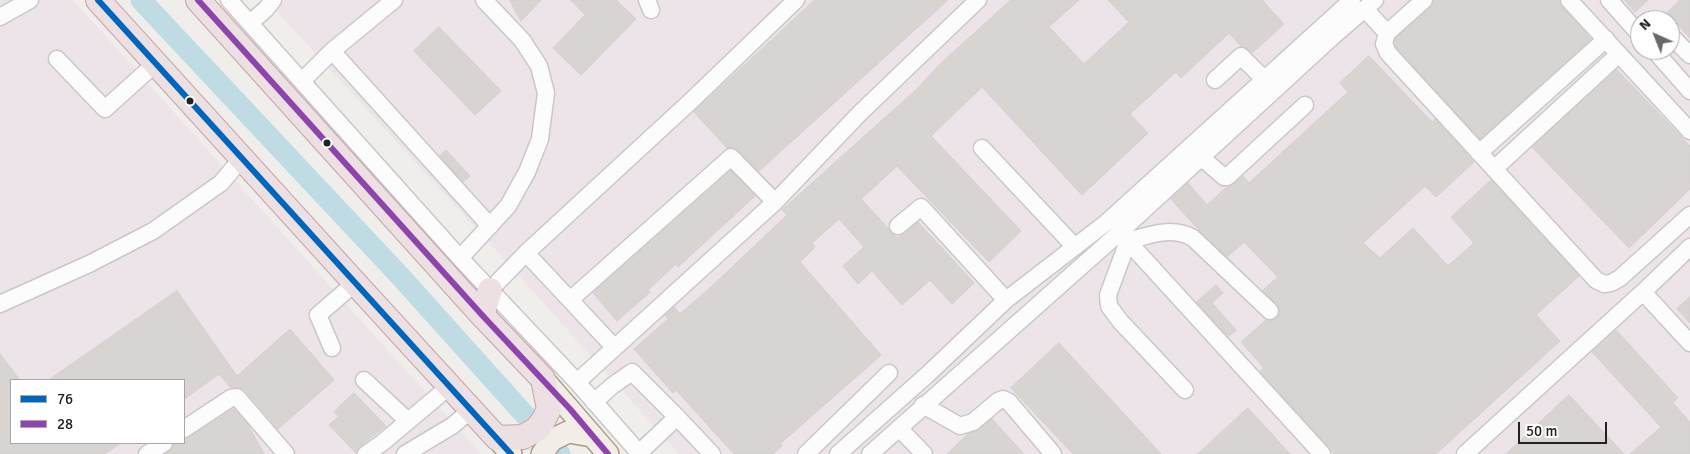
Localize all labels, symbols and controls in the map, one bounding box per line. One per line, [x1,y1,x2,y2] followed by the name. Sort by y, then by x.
[1630,10,1680,60] north arrow
[1636,15,1654,34] text: N
[185,96,195,106] unlabelled marker
[322,138,332,148] unlabelled marker
[10,379,185,444] legend
[57,390,73,408] text: 76
[1520,412,1609,444] scale bar
[57,415,73,433] text: 28
[1526,422,1557,440] text: 50 m

